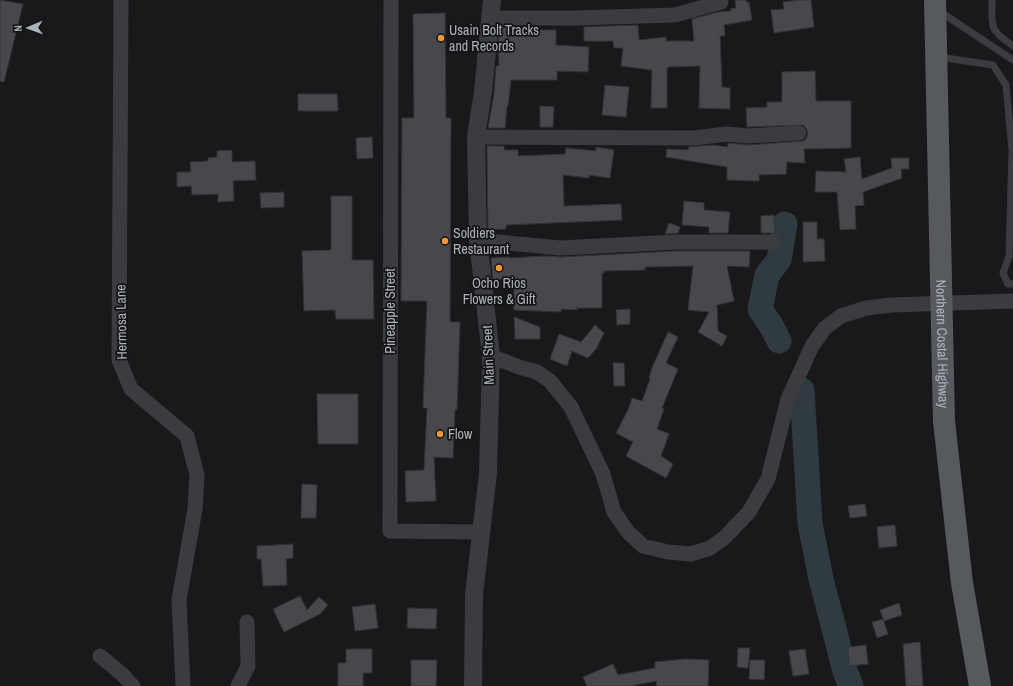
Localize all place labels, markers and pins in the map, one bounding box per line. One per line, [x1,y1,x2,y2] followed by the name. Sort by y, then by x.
[449,21,539,55] place label: Usain Bolt Tracks and Records
[436,33,446,43] marker: Usain Bolt Tracks and Records
[453,224,509,258] place label: Soldiers Restaurant
[440,236,450,246] marker: Soldiers Restaurant
[494,263,504,273] marker: Ocho Rios Flowers & Gift
[463,274,535,308] place label: Ocho Rios Flowers & Gift
[448,425,473,443] place label: Flow
[435,429,445,439] marker: Flow

